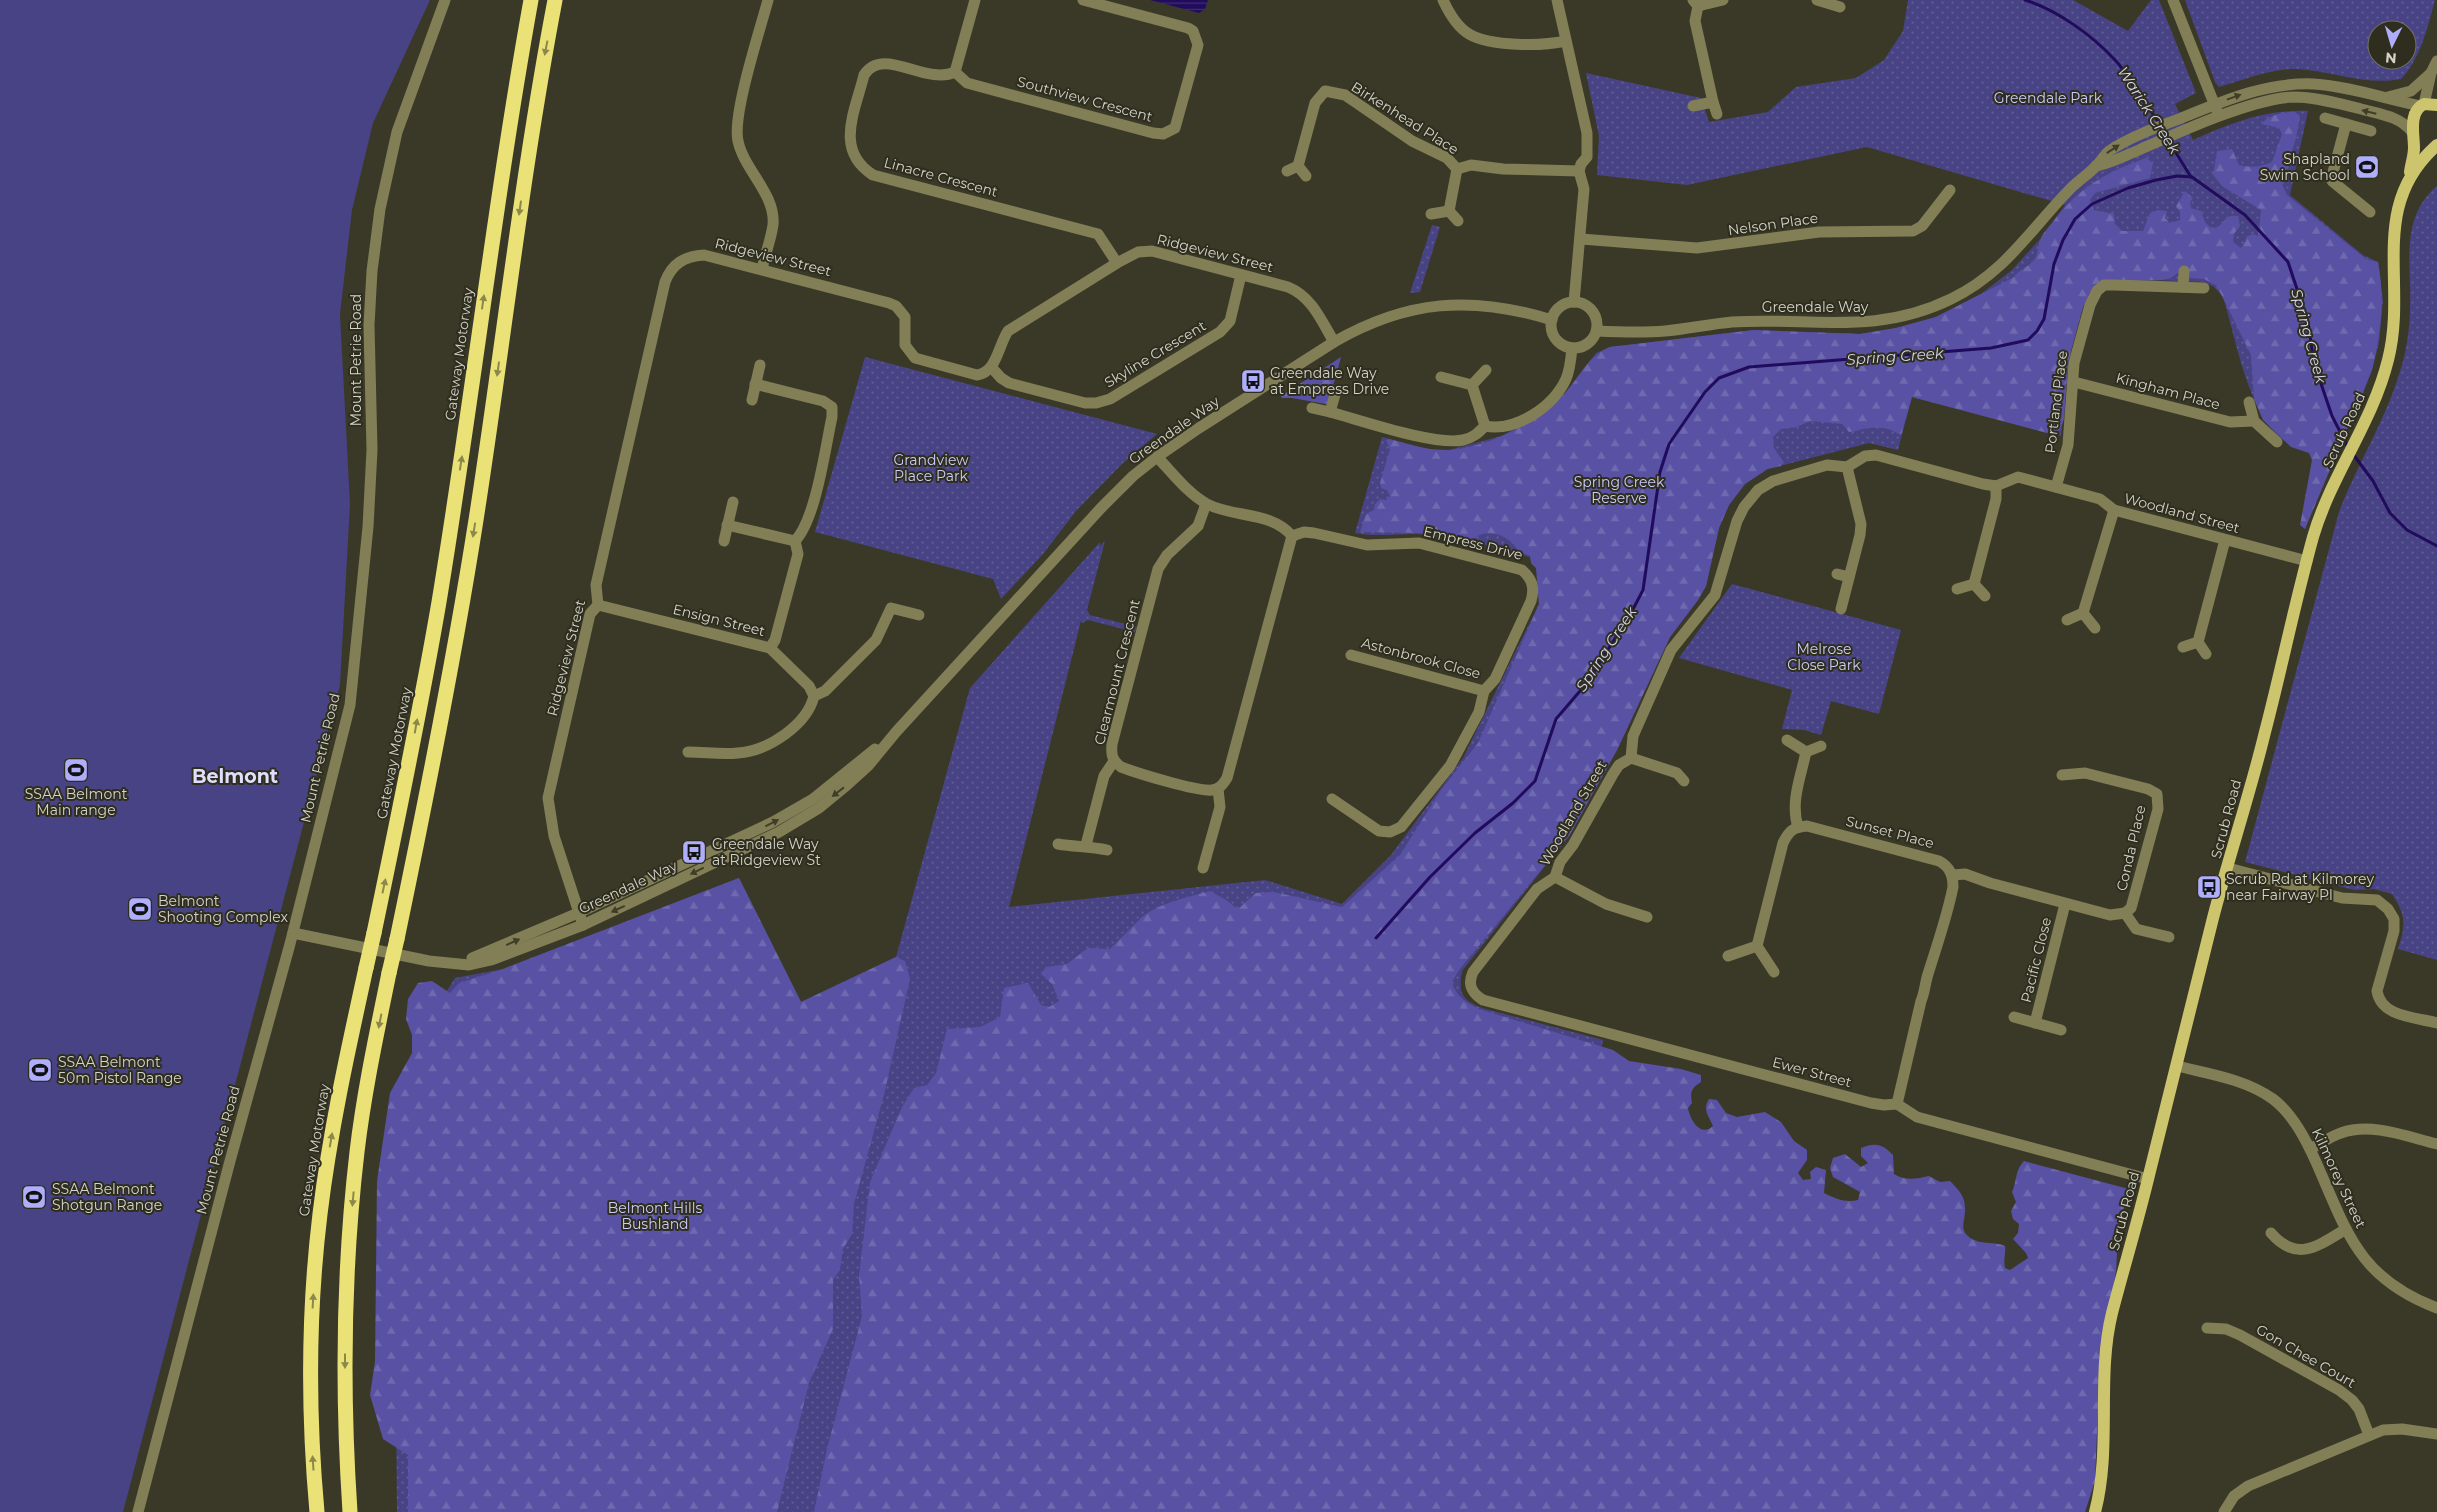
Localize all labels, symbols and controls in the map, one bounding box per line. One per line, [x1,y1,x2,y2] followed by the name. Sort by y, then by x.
[2367,20,2417,70] north arrow
[542,40,550,55] one-way arrow
[2384,48,2397,67] text: N
[2114,63,2185,158] water label: Warick Creek
[1015,72,1155,126] street label: Southview Crescent
[1348,78,1462,158] street label: Birkenhead Place
[1994,89,2103,107] park label: Greendale Park
[2227,93,2242,100] one-way arrow
[2362,107,2377,115] one-way arrow
[2106,145,2120,154] one-way arrow
[2260,150,2350,184] place label: Shapland Swim School
[882,153,1000,201] street label: Linacre Crescent
[2354,154,2380,180] sports icon: Shapland Swim School
[516,201,524,217] one-way arrow
[1727,209,1819,239] street label: Nelson Place
[1155,230,1275,276] street label: Ridgeview Street
[713,234,833,280] street label: Ridgeview Street
[441,286,477,422] street label: Gateway Motorway
[2287,287,2331,387] water label: Spring Creek
[479,293,487,309] one-way arrow
[347,294,365,426] street label: Mount Petrie Road
[1762,298,1869,316] street label: Greendale Way
[1101,316,1209,391] street label: Skyline Crescent
[1846,343,1945,369] water label: Spring Creek
[2041,350,2071,454] street label: Portland Place
[494,362,502,378] one-way arrow
[1270,364,1389,398] place label: Greendale Way at Empress Drive
[1240,368,1266,394] bus stop icon: Greendale Way at Empress Drive
[2114,368,2222,414] street label: Kingham Place
[2319,389,2369,471] street label: Scrub Road
[1125,392,1223,468] street label: Greendale Way
[893,451,969,485] park label: Grandview Place Park
[457,454,465,470] one-way arrow
[1574,473,1665,507] park label: Spring Creek Reserve
[2122,489,2242,537] street label: Woodland Street
[470,522,478,538] one-way arrow
[1422,522,1524,564] street label: Empress Drive
[1090,597,1144,747] street label: Clearmount Crescent
[543,598,589,718] street label: Ridgeview Street
[671,600,767,640] street label: Ensign Street
[1572,602,1641,695] water label: Spring Creek
[1359,633,1483,683] street label: Astonbrook Close
[1787,640,1861,674] park label: Melrose Close Park
[372,685,416,820] street label: Gateway Motorway
[296,691,344,825] street label: Mount Petrie Road
[413,718,421,734] one-way arrow
[63,757,89,783] sports icon: SSAA Belmont Main range
[1536,757,1611,869] street label: Woodland Street
[192,765,278,788] district label: Belmont
[2207,777,2245,861] street label: Scrub Road
[25,785,128,819] place label: SSAA Belmont Main range
[832,787,845,798] one-way arrow
[2112,803,2150,893] street label: Conda Place
[1844,812,1936,852] street label: Sunset Place
[765,819,779,827] one-way arrow
[712,835,821,869] place label: Greendale Way at Ridgeview St
[681,839,707,865] bus stop icon: Greendale Way at Ridgeview St
[576,856,680,918] street label: Greendale Way
[690,868,704,876] one-way arrow
[2226,870,2374,904] place label: Scrub Rd at Kilmorey near Fairway Pl
[2196,874,2222,900] bus stop icon: Scrub Rd at Kilmorey near Fairway Pl
[380,878,388,893] one-way arrow
[158,892,289,926] place label: Belmont Shooting Complex
[127,896,153,922] sports icon: Belmont Shooting Complex
[611,905,625,913] one-way arrow
[2017,915,2055,1005] street label: Pacific Close
[506,937,520,945] one-way arrow
[375,1013,383,1029] one-way arrow
[58,1053,182,1087] place label: SSAA Belmont 50m Pistol Range
[1770,1053,1854,1091] street label: Ewer Street
[27,1057,53,1083] sports icon: SSAA Belmont 50m Pistol Range
[295,1082,333,1218] street label: Gateway Motorway
[192,1084,244,1216] street label: Mount Petrie Road
[2308,1125,2370,1231] street label: Kilmorey Street
[327,1131,335,1147] one-way arrow
[2105,1169,2143,1253] street label: Scrub Road
[52,1180,162,1214] place label: SSAA Belmont Shotgun Range
[21,1184,47,1210] sports icon: SSAA Belmont Shotgun Range
[348,1191,356,1207] one-way arrow
[608,1199,703,1233] park label: Belmont Hills Bushland
[309,1293,317,1309] one-way arrow
[2253,1320,2359,1392] street label: Gon Chee Court
[341,1353,349,1369] one-way arrow
[309,1455,317,1471] one-way arrow

